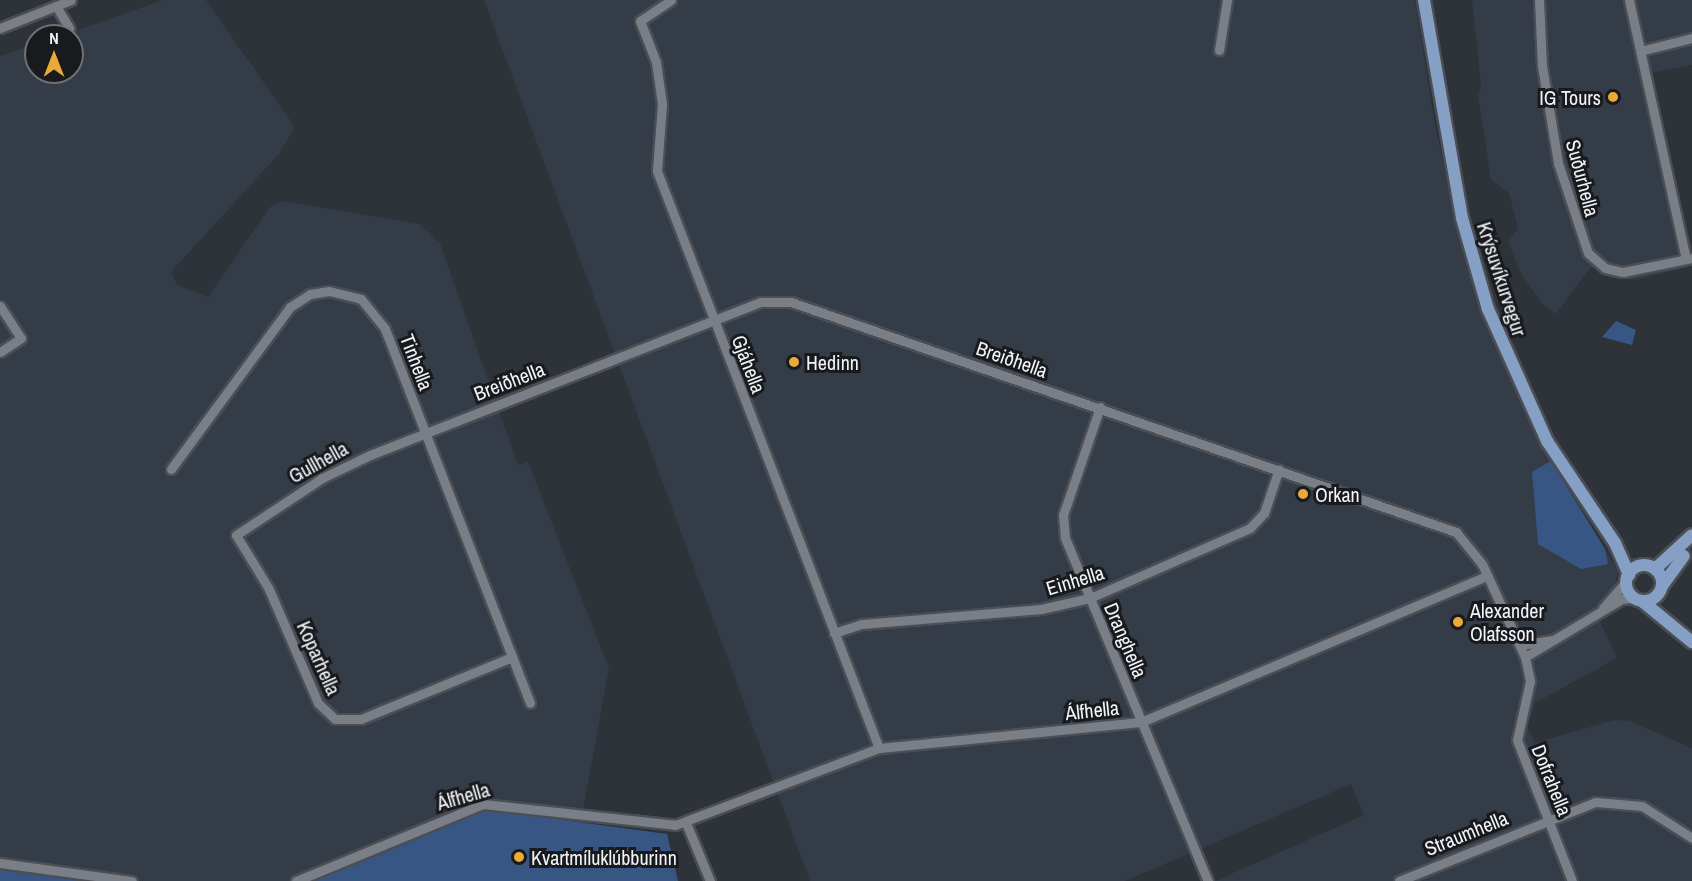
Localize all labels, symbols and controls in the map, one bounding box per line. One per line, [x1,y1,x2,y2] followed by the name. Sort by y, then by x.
[24,24,84,84] north arrow
[49,27,59,49] text: N
[1539,85,1601,109] place label: IG Tours
[1606,90,1620,104] marker: IG Tours
[1561,137,1605,219] street label: Suðurhella
[1472,219,1532,339] street label: Krýsuvíkurvegur
[395,331,439,393] street label: Tinhella
[727,332,771,396] street label: Gjáhella
[973,336,1051,382] street label: Breiðhella
[806,350,859,374] place label: Hedinn
[787,355,801,369] marker: Hedinn
[470,357,548,405] street label: Breiðhella
[284,436,352,488] street label: Gullhella
[1315,482,1360,506] place label: Orkan
[1296,487,1310,501] marker: Orkan
[1043,560,1107,600] street label: Einhella
[1470,598,1544,645] place label: Alexander Olafsson
[1099,599,1153,681] street label: Dranghella
[1451,615,1465,629] marker: Alexander Olafsson
[292,617,346,699] street label: Koparhella
[1064,695,1120,725] street label: Álfhella
[1527,741,1577,819] street label: Dofrahella
[434,777,492,815] street label: Álfhella
[1421,805,1511,861] street label: Straumhella
[531,845,677,869] place label: Kvartmíluklúbburinn
[512,850,526,864] marker: Kvartmíluklúbburinn

